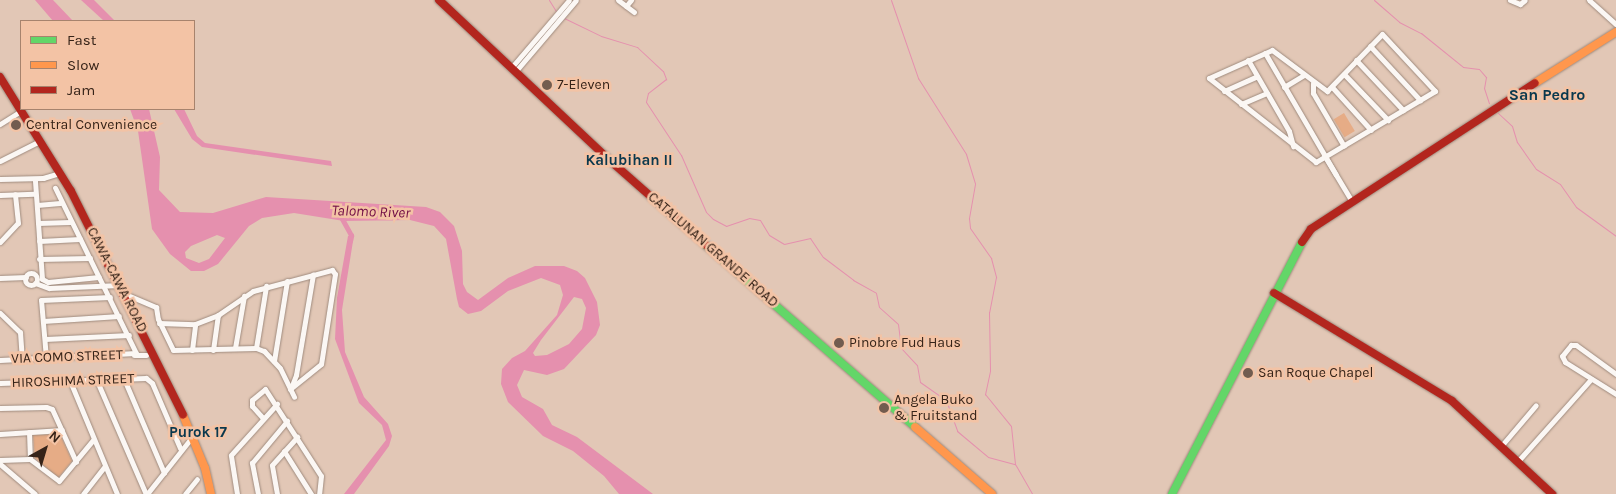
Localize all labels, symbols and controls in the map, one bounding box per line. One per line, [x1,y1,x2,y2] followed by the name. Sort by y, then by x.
[20,20,195,110] legend
[67,31,96,49] text: Fast
[67,56,99,74] text: Slow
[557,77,610,93] place label: 7-Eleven
[541,79,553,91] marker: 7-Eleven
[67,81,95,99] text: Jam
[1509,85,1585,105] district label: San Pedro
[26,117,157,133] place label: Central Convenience
[10,119,22,131] marker: Central Convenience
[585,152,673,170] district label: Kalubihan II
[644,189,782,311] street label: CATALUNAN GRANDE ROAD
[331,202,411,222] water label: Talomo River
[83,225,151,335] street label: CAWA-CAWA ROAD
[849,335,961,351] place label: Pinobre Fud Haus
[833,337,845,349] marker: Pinobre Fud Haus
[11,347,123,367] street label: VIA COMO STREET
[1258,365,1373,381] place label: San Roque Chapel
[1242,367,1254,379] marker: San Roque Chapel
[11,370,135,392] street label: HIROSHIMA STREET
[894,392,978,424] place label: Angela Buko & Fruitstand
[878,402,890,414] marker: Angela Buko & Fruitstand
[20,424,70,474] north arrow
[169,424,227,442] district label: Purok 17
[45,427,64,447] text: N

